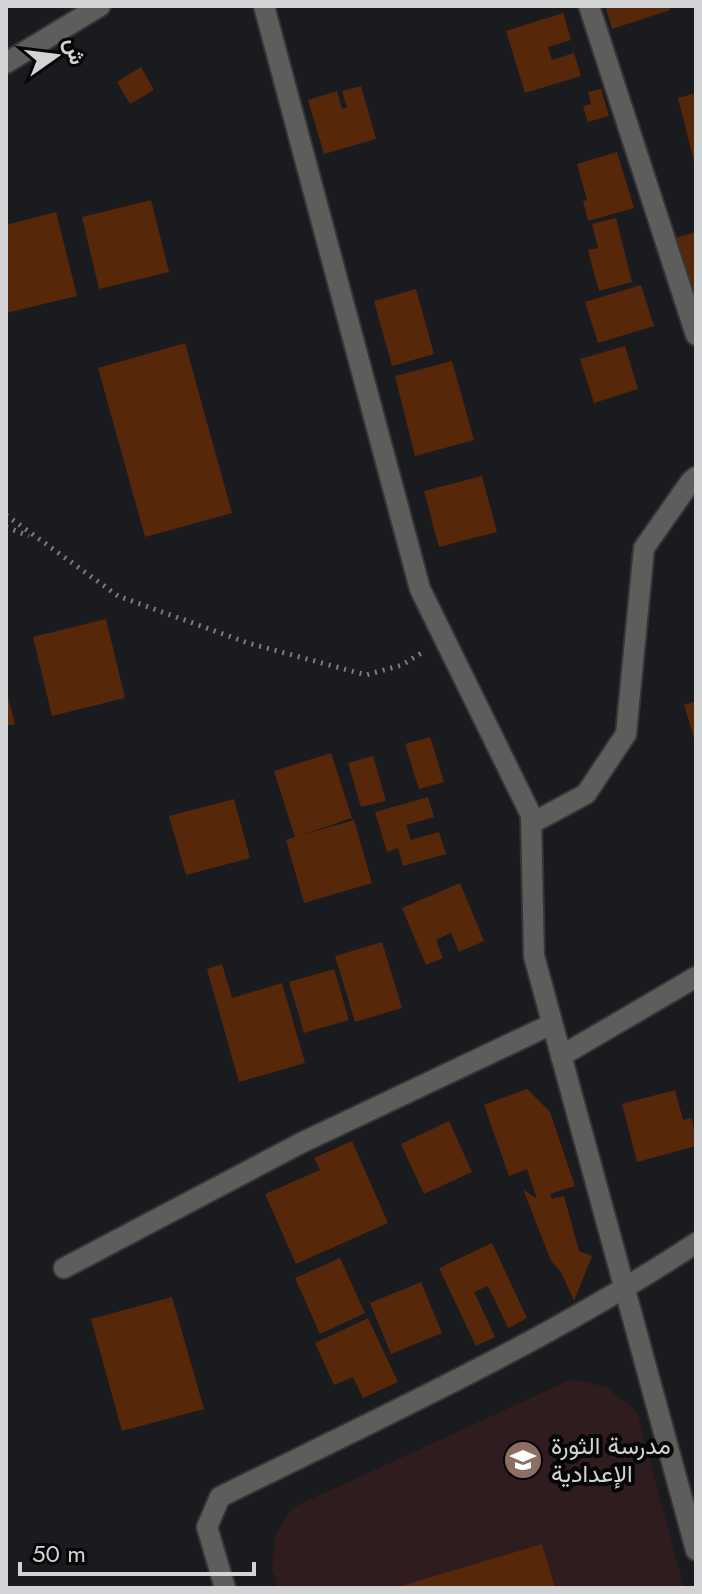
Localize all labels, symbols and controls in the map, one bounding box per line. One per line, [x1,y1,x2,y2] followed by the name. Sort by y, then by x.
[16,16,96,96] north arrow
[57,34,94,68] text: ش
[551,1428,671,1491] place label: مدرسة الثورة الإعدادية
[502,1439,544,1481] school or university icon: مدرسة الثورة الإعدادية
[20,1526,254,1576] scale bar
[32,1536,86,1571] text: 50 m

